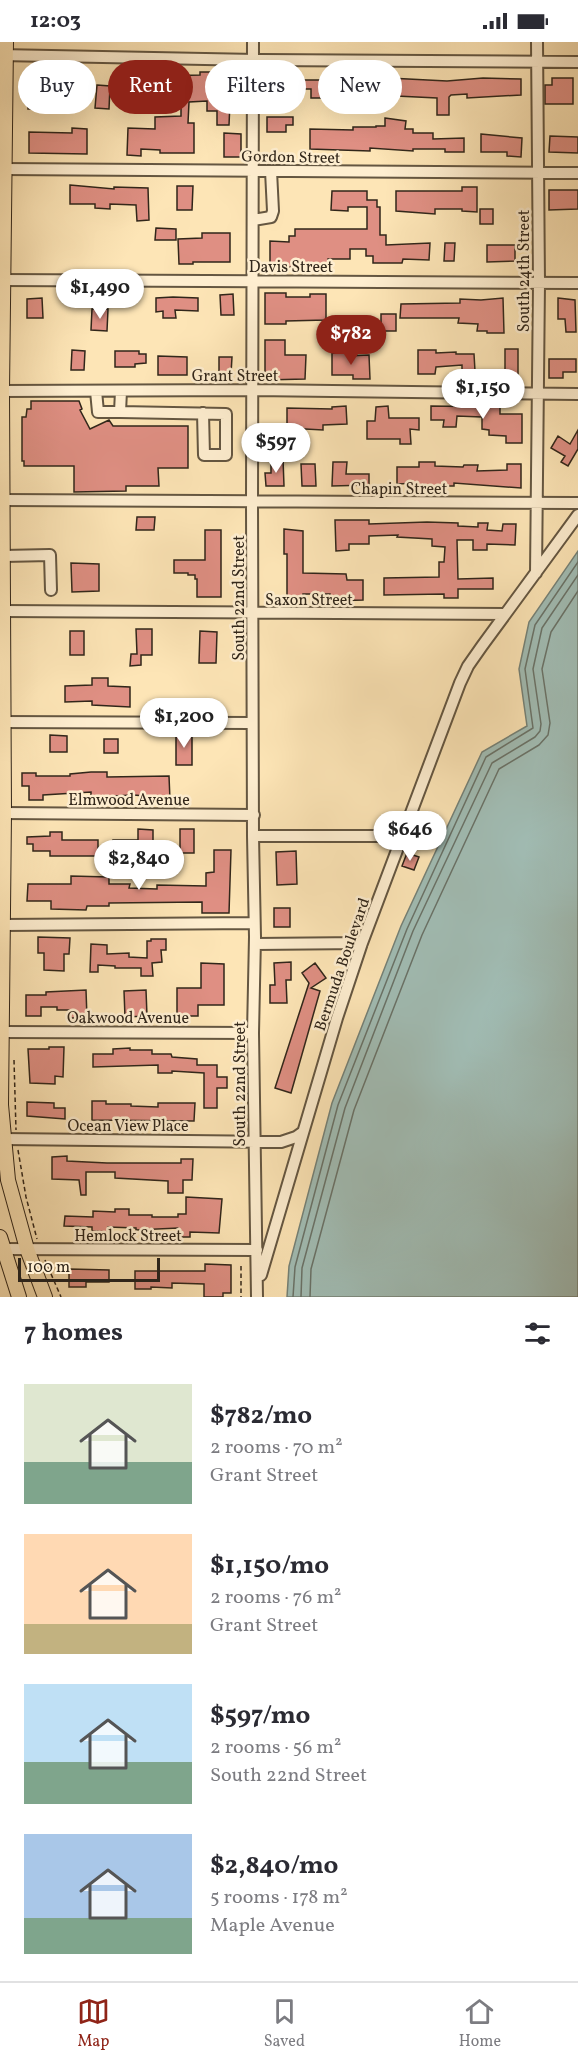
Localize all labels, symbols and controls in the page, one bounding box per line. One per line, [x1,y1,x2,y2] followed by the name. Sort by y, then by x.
[30,6,81,37] text: 12:03
[18,60,96,114] chip: Buy
[108,60,193,114] chip: Rent
[205,60,306,114] chip: Filters
[318,60,402,114] chip: New
[241,146,341,170] street label: Gordon Street
[514,209,536,332] street label: South 24th Street
[249,257,334,279] street label: Davis Street
[51,269,149,320] pin: $1,490
[70,274,130,302] text: $1,490
[315,315,387,366] pin: $782
[330,320,372,348] text: $782
[192,366,279,388] street label: Grant Street
[434,369,532,420] pin: $1,150
[456,374,510,402] text: $1,150
[240,423,312,474] pin: $597
[255,428,297,456] text: $597
[351,479,448,501] street label: Chapin Street
[229,535,251,661] street label: South 22nd Street
[265,590,353,612] street label: Saxon Street
[135,698,233,749] pin: $1,200
[154,703,214,731] text: $1,200
[68,790,190,812] street label: Elmwood Avenue
[374,811,446,862] pin: $646
[388,816,432,844] text: $646
[90,840,188,891] pin: $2,840
[108,845,170,873] text: $2,840
[310,895,376,1034] street label: Bermuda Boulevard
[67,1008,189,1030] street label: Oakwood Avenue
[230,1021,252,1147] street label: South 22nd Street
[68,1116,188,1138] street label: Ocean View Place
[74,1226,182,1248] street label: Hemlock Street
[18,1255,160,1282] scale bar
[27,1257,70,1279] text: 100 m
[24,1315,123,1351] text: 7 homes
[521,1317,554,1350] icon: filters
[210,1398,312,1434] text: $782/mo
[72,1408,144,1480] icon: home
[210,1434,343,1462] text: 2 rooms · 70 m²
[210,1462,318,1490] text: Grant Street
[210,1548,329,1584] text: $1,150/mo
[72,1558,144,1630] icon: home
[210,1584,342,1612] text: 2 rooms · 76 m²
[210,1612,318,1640] text: Grant Street
[210,1698,310,1734] text: $597/mo
[72,1708,144,1780] icon: home
[210,1734,341,1762] text: 2 rooms · 56 m²
[210,1762,367,1790] text: South 22nd Street
[210,1848,338,1884] text: $2,840/mo
[72,1858,144,1930] icon: home
[210,1884,348,1912] text: 5 rooms · 178 m²
[210,1912,335,1940] text: Maple Avenue
[77,1995,110,2053] tab: Map
[264,1995,305,2053] tab: Saved
[459,1995,501,2053] tab: Home

